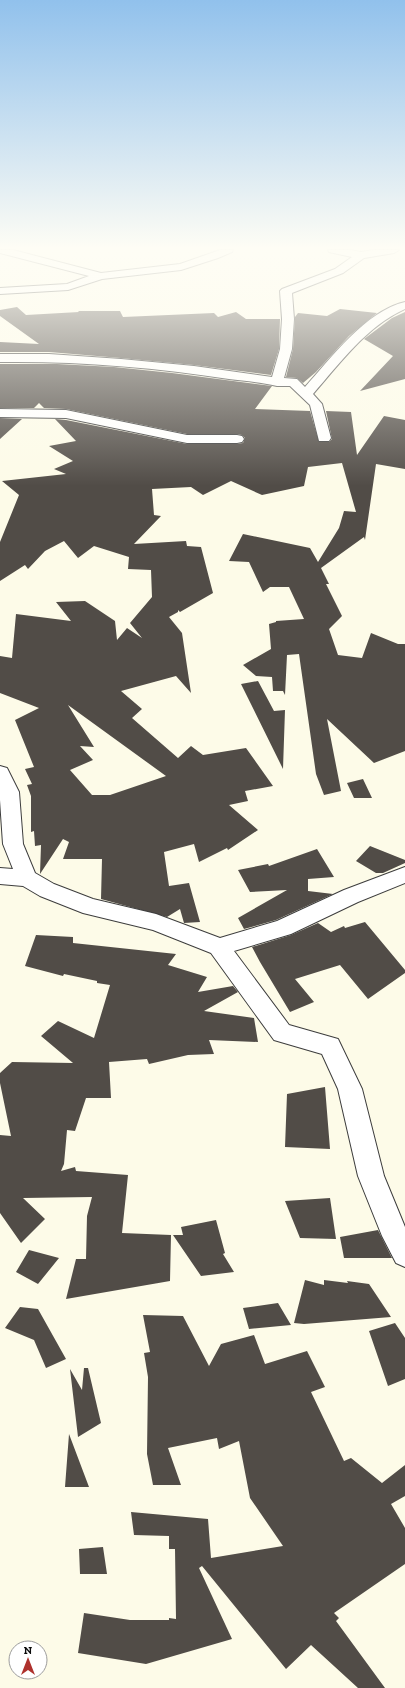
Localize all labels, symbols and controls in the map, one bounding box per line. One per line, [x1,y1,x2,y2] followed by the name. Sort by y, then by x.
[8,1640,48,1680] north arrow
[24,1644,33,1657] text: N

